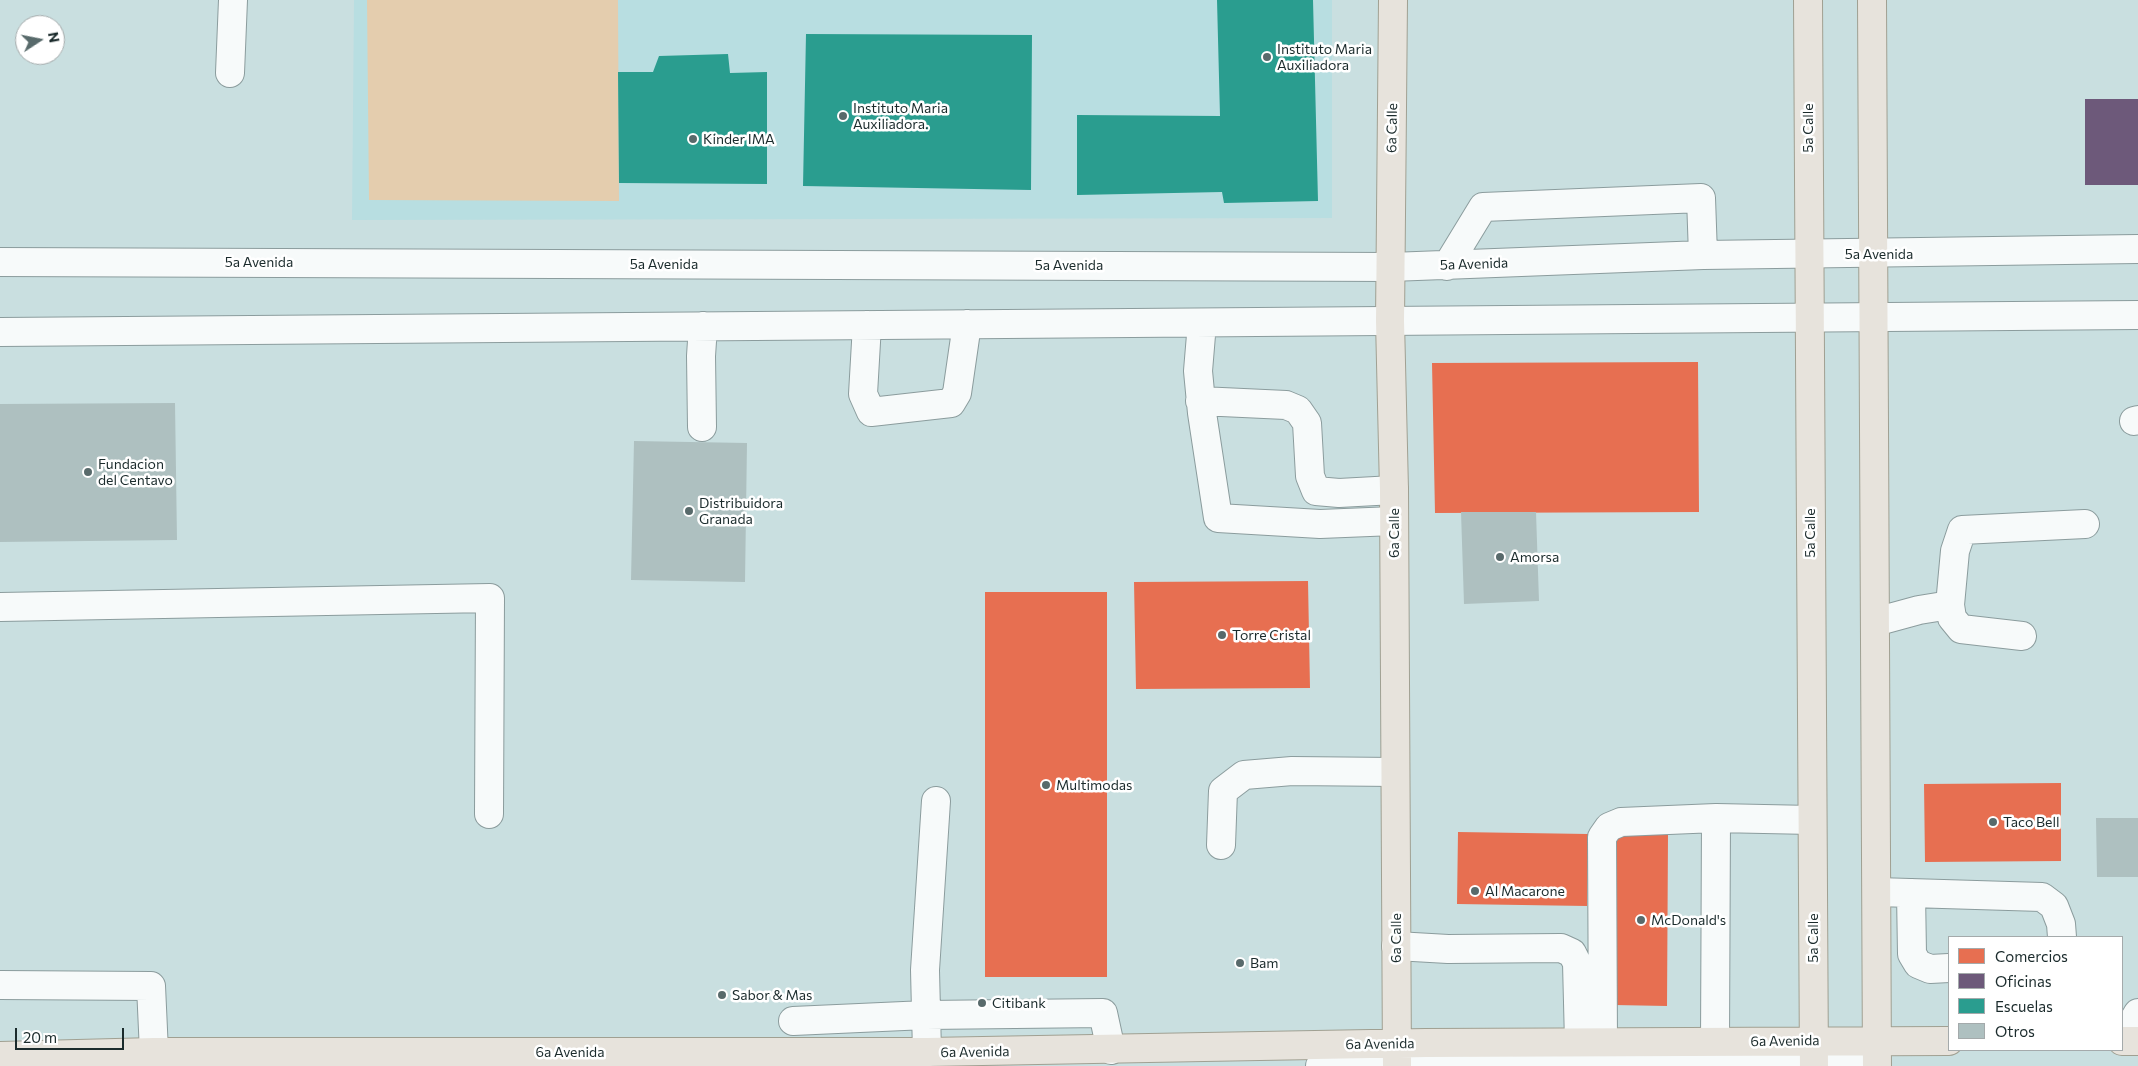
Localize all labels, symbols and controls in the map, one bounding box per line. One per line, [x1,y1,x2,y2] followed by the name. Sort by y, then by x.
[15,15,65,65] north arrow
[45,30,64,44] text: N
[1277,41,1372,74] place label: Instituto Maria Auxiliadora
[1261,51,1273,63] marker: Instituto Maria Auxiliadora
[853,100,948,132] place label: Instituto Maria Auxiliadora.
[1383,103,1401,153] street label: 6a Calle
[1800,103,1816,153] street label: 5a Calle
[837,110,849,122] marker: Instituto Maria Auxiliadora.
[703,131,775,147] place label: Kinder IMA
[687,133,699,145] marker: Kinder IMA
[1845,246,1913,262] street label: 5a Avenida
[225,254,293,270] street label: 5a Avenida
[1439,254,1509,274] street label: 5a Avenida
[630,256,698,272] street label: 5a Avenida
[1035,257,1103,273] street label: 5a Avenida
[98,456,173,488] place label: Fundacion del Centavo
[82,466,94,478] marker: Fundacion del Centavo
[699,495,783,528] place label: Distribuidora Granada
[683,505,695,517] marker: Distribuidora Granada
[1386,508,1402,558] street label: 6a Calle
[1802,508,1818,558] street label: 5a Calle
[1510,549,1559,565] place label: Amorsa
[1494,551,1506,563] marker: Amorsa
[1232,627,1311,643] place label: Torre Cristal
[1216,629,1228,641] marker: Torre Cristal
[1056,777,1132,793] place label: Multimodas
[1040,779,1052,791] marker: Multimodas
[2003,814,2060,830] place label: Taco Bell
[1987,816,1999,828] marker: Taco Bell
[1485,883,1565,899] place label: Al Macarone
[1469,885,1481,897] marker: Al Macarone
[1651,912,1726,928] place label: McDonald's
[1388,913,1404,963] street label: 6a Calle
[1805,913,1821,963] street label: 5a Calle
[1635,914,1647,926] marker: McDonald's
[1948,936,2123,1051] legend
[1995,947,2068,965] text: Comercios
[1250,955,1279,971] place label: Bam
[1234,957,1246,969] marker: Bam
[1995,972,2052,990] text: Oficinas
[732,987,812,1003] place label: Sabor & Mas
[716,989,728,1001] marker: Sabor & Mas
[992,995,1046,1011] place label: Citibank
[976,997,988,1009] marker: Citibank
[1995,997,2053,1015] text: Escuelas
[18,1018,126,1050] scale bar
[1995,1022,2035,1040] text: Otros
[23,1028,57,1046] text: 20 m
[1750,1032,1820,1050] street label: 6a Avenida
[1345,1035,1415,1053] street label: 6a Avenida
[940,1043,1010,1061] street label: 6a Avenida
[536,1044,604,1060] street label: 6a Avenida

